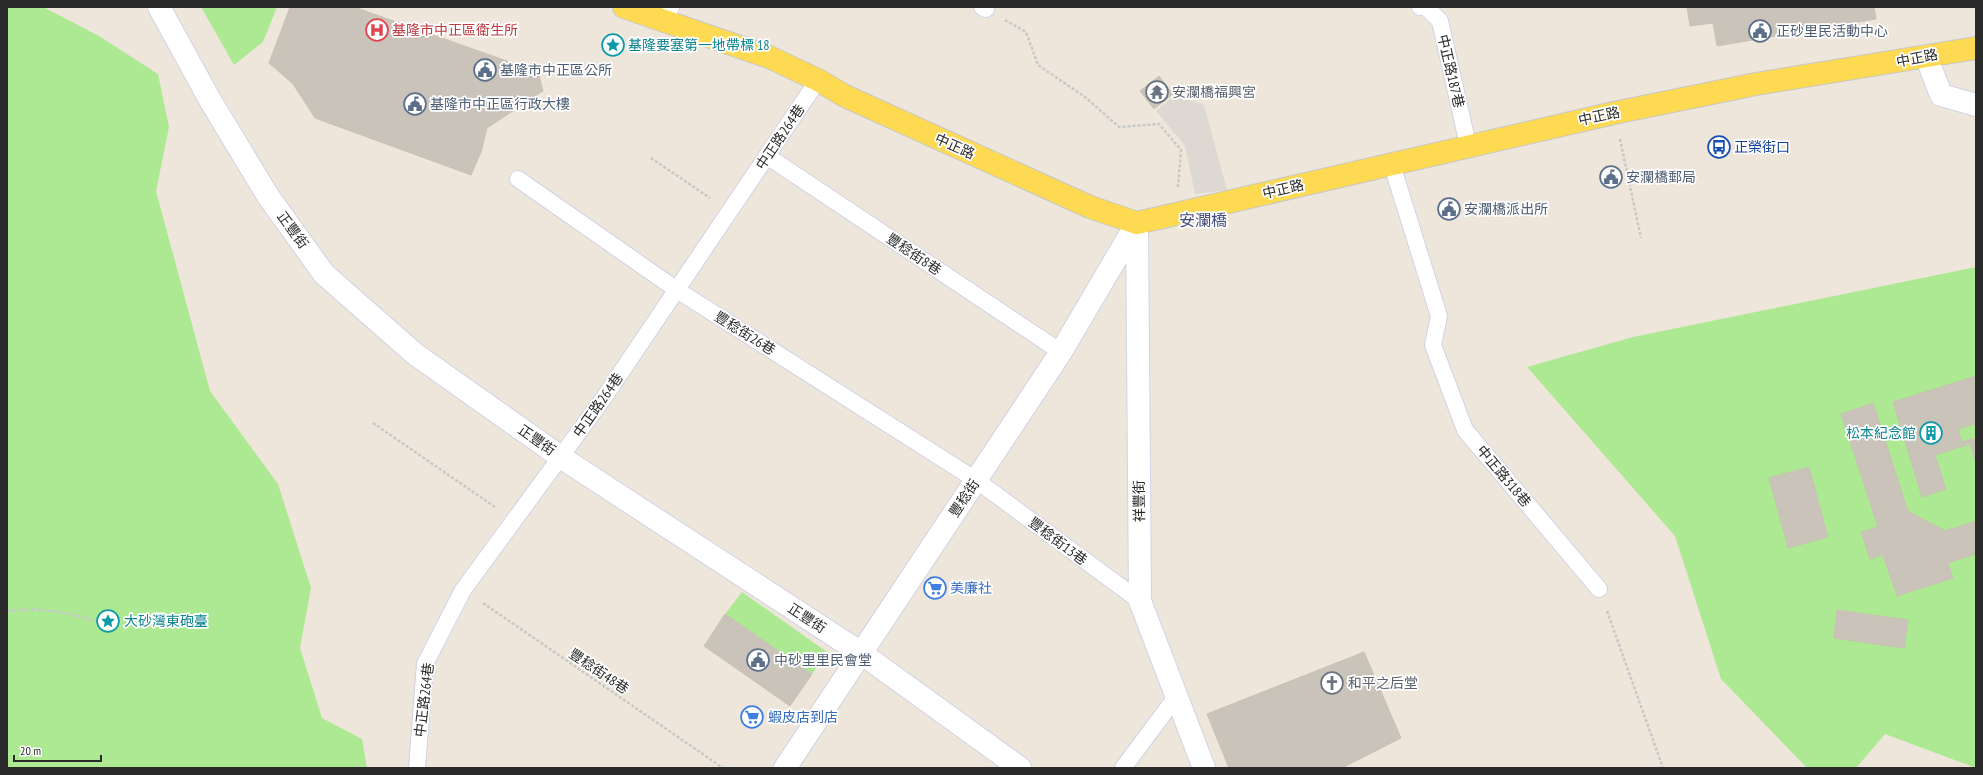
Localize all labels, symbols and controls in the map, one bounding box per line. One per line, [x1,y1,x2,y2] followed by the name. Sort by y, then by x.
[364,17,390,43] hospital icon: 基隆市中正區衛生所
[1747,18,1773,44] public building icon: 正砂里民活動中心
[392,21,518,39] place label: 基隆市中正區衛生所
[1776,22,1888,40] place label: 正砂里民活動中心
[600,32,626,58] place icon: 基隆要塞第一地帶標 18
[1434,32,1468,110] street label: 中正路187巷
[628,36,770,54] place label: 基隆要塞第一地帶標 18
[1895,45,1939,71] street label: 中正路
[472,57,498,83] public building icon: 基隆市中正區公所
[500,61,612,79] place label: 基隆市中正區公所
[1144,79,1170,105] temple icon: 安瀾橋福興宮
[1172,83,1256,101] place label: 安瀾橋福興宮
[402,91,428,117] public building icon: 基隆市中正區行政大樓
[430,95,570,113] place label: 基隆市中正區行政大樓
[752,101,808,173] street label: 中正路264巷
[1577,103,1621,129] street label: 中正路
[932,129,978,163] street label: 中正路
[1706,134,1732,160] bus stop icon: 正榮街口
[1734,138,1790,156] place label: 正榮街口
[1598,164,1624,190] public building icon: 安瀾橋郵局
[1626,168,1696,186] place label: 安瀾橋郵局
[1261,176,1305,202] street label: 中正路
[1436,196,1462,222] public building icon: 安瀾橋派出所
[1464,200,1548,218] place label: 安瀾橋派出所
[273,208,313,252] street label: 正豐街
[1179,210,1227,230] district label: 安瀾橋
[883,229,945,279] street label: 豐稔街8巷
[711,307,779,359] street label: 豐稔街26巷
[569,369,627,441] street label: 中正路264巷
[1918,420,1944,446] building icon: 松本紀念館
[515,421,559,459] street label: 正豐街
[1846,424,1916,442] place label: 松本紀念館
[1473,442,1535,510] street label: 中正路318巷
[945,476,983,520] street label: 豐稔街
[1130,480,1148,522] street label: 祥豐街
[1025,513,1091,569] street label: 豐稔街13巷
[922,575,948,601] supermarket icon: 美廉社
[950,579,992,597] place label: 美廉社
[784,599,830,637] street label: 正豐街
[95,608,121,634] place icon: 大砂灣東砲臺
[124,612,208,630] place label: 大砂灣東砲臺
[566,644,632,698] street label: 豐稔街48巷
[745,647,771,673] public building icon: 中砂里里民會堂
[774,651,872,669] place label: 中砂里里民會堂
[411,662,437,738] street label: 中正路264巷
[1319,670,1345,696] church icon: 和平之后堂
[1348,674,1418,692] place label: 和平之后堂
[739,704,765,730] supermarket icon: 蝦皮店到店
[768,708,838,726] place label: 蝦皮店到店
[14,737,101,763] scale bar
[20,743,41,758] text: 20 m

